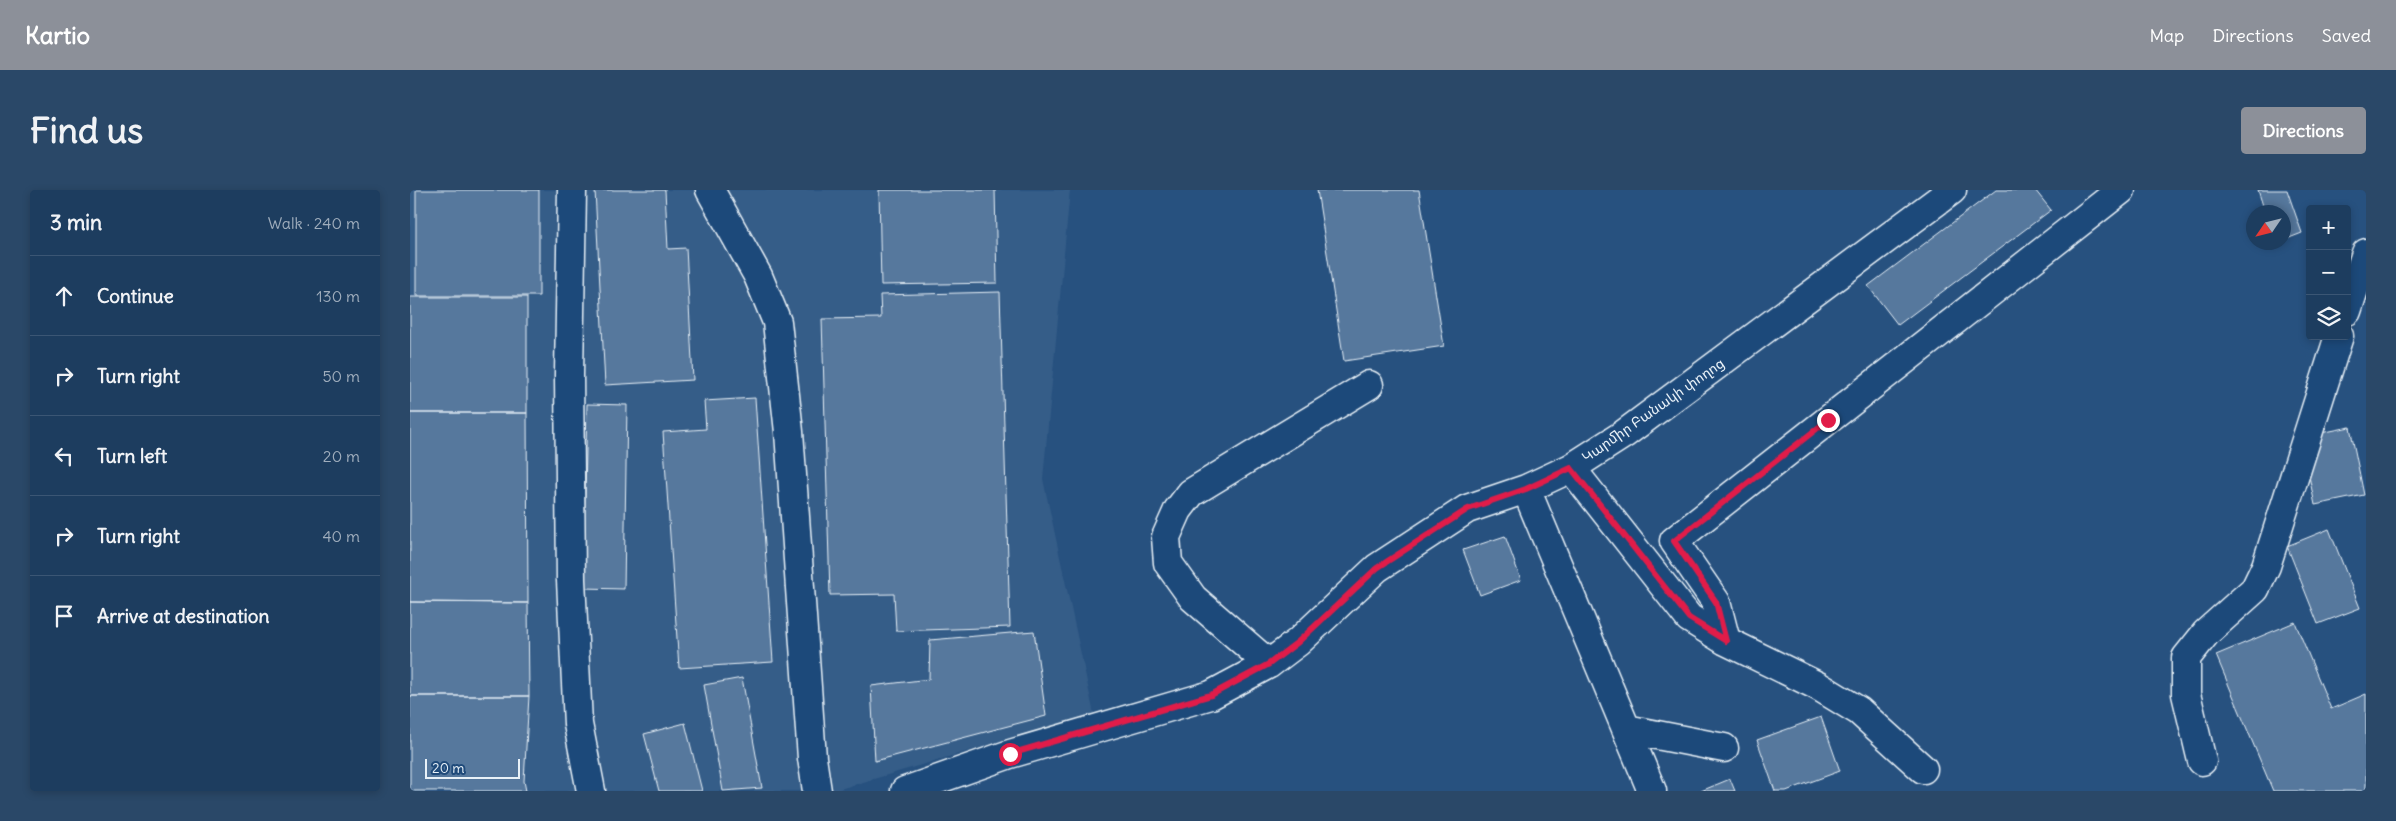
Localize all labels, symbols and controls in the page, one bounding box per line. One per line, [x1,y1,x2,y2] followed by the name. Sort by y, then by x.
[25,20,90,50] text: Kartio
[2149,24,2184,47] text: Map
[2212,24,2294,47] text: Directions
[2322,24,2371,47] text: Saved
[2241,107,2366,154] button: Directions
[30,108,143,152] text: Find us
[2246,205,2291,250] north arrow
[2306,205,2351,340] map controls
[2306,205,2351,250] button: +
[50,209,102,236] text: 3 min
[268,213,360,233] text: Walk · 240 m
[2306,250,2351,295] button: −
[50,282,78,310] icon: ahead
[97,284,174,308] text: Continue
[316,286,360,306] text: 130 m
[2306,295,2351,340] button: layers
[1578,354,1728,466] street label: Կարմիր Բանակի փողոց
[50,362,78,390] icon: right
[97,364,180,388] text: Turn right
[322,366,360,386] text: 50 m
[1817,409,1840,432] route end
[50,442,78,470] icon: left
[97,444,167,468] text: Turn left
[323,446,360,466] text: 20 m
[50,522,78,550] icon: right
[97,524,180,548] text: Turn right
[322,526,360,546] text: 40 m
[50,602,78,630] icon: arrive
[97,604,270,628] text: Arrive at destination
[999,743,1022,766] route start
[425,756,520,779] scale bar
[432,759,465,777] text: 20 m

